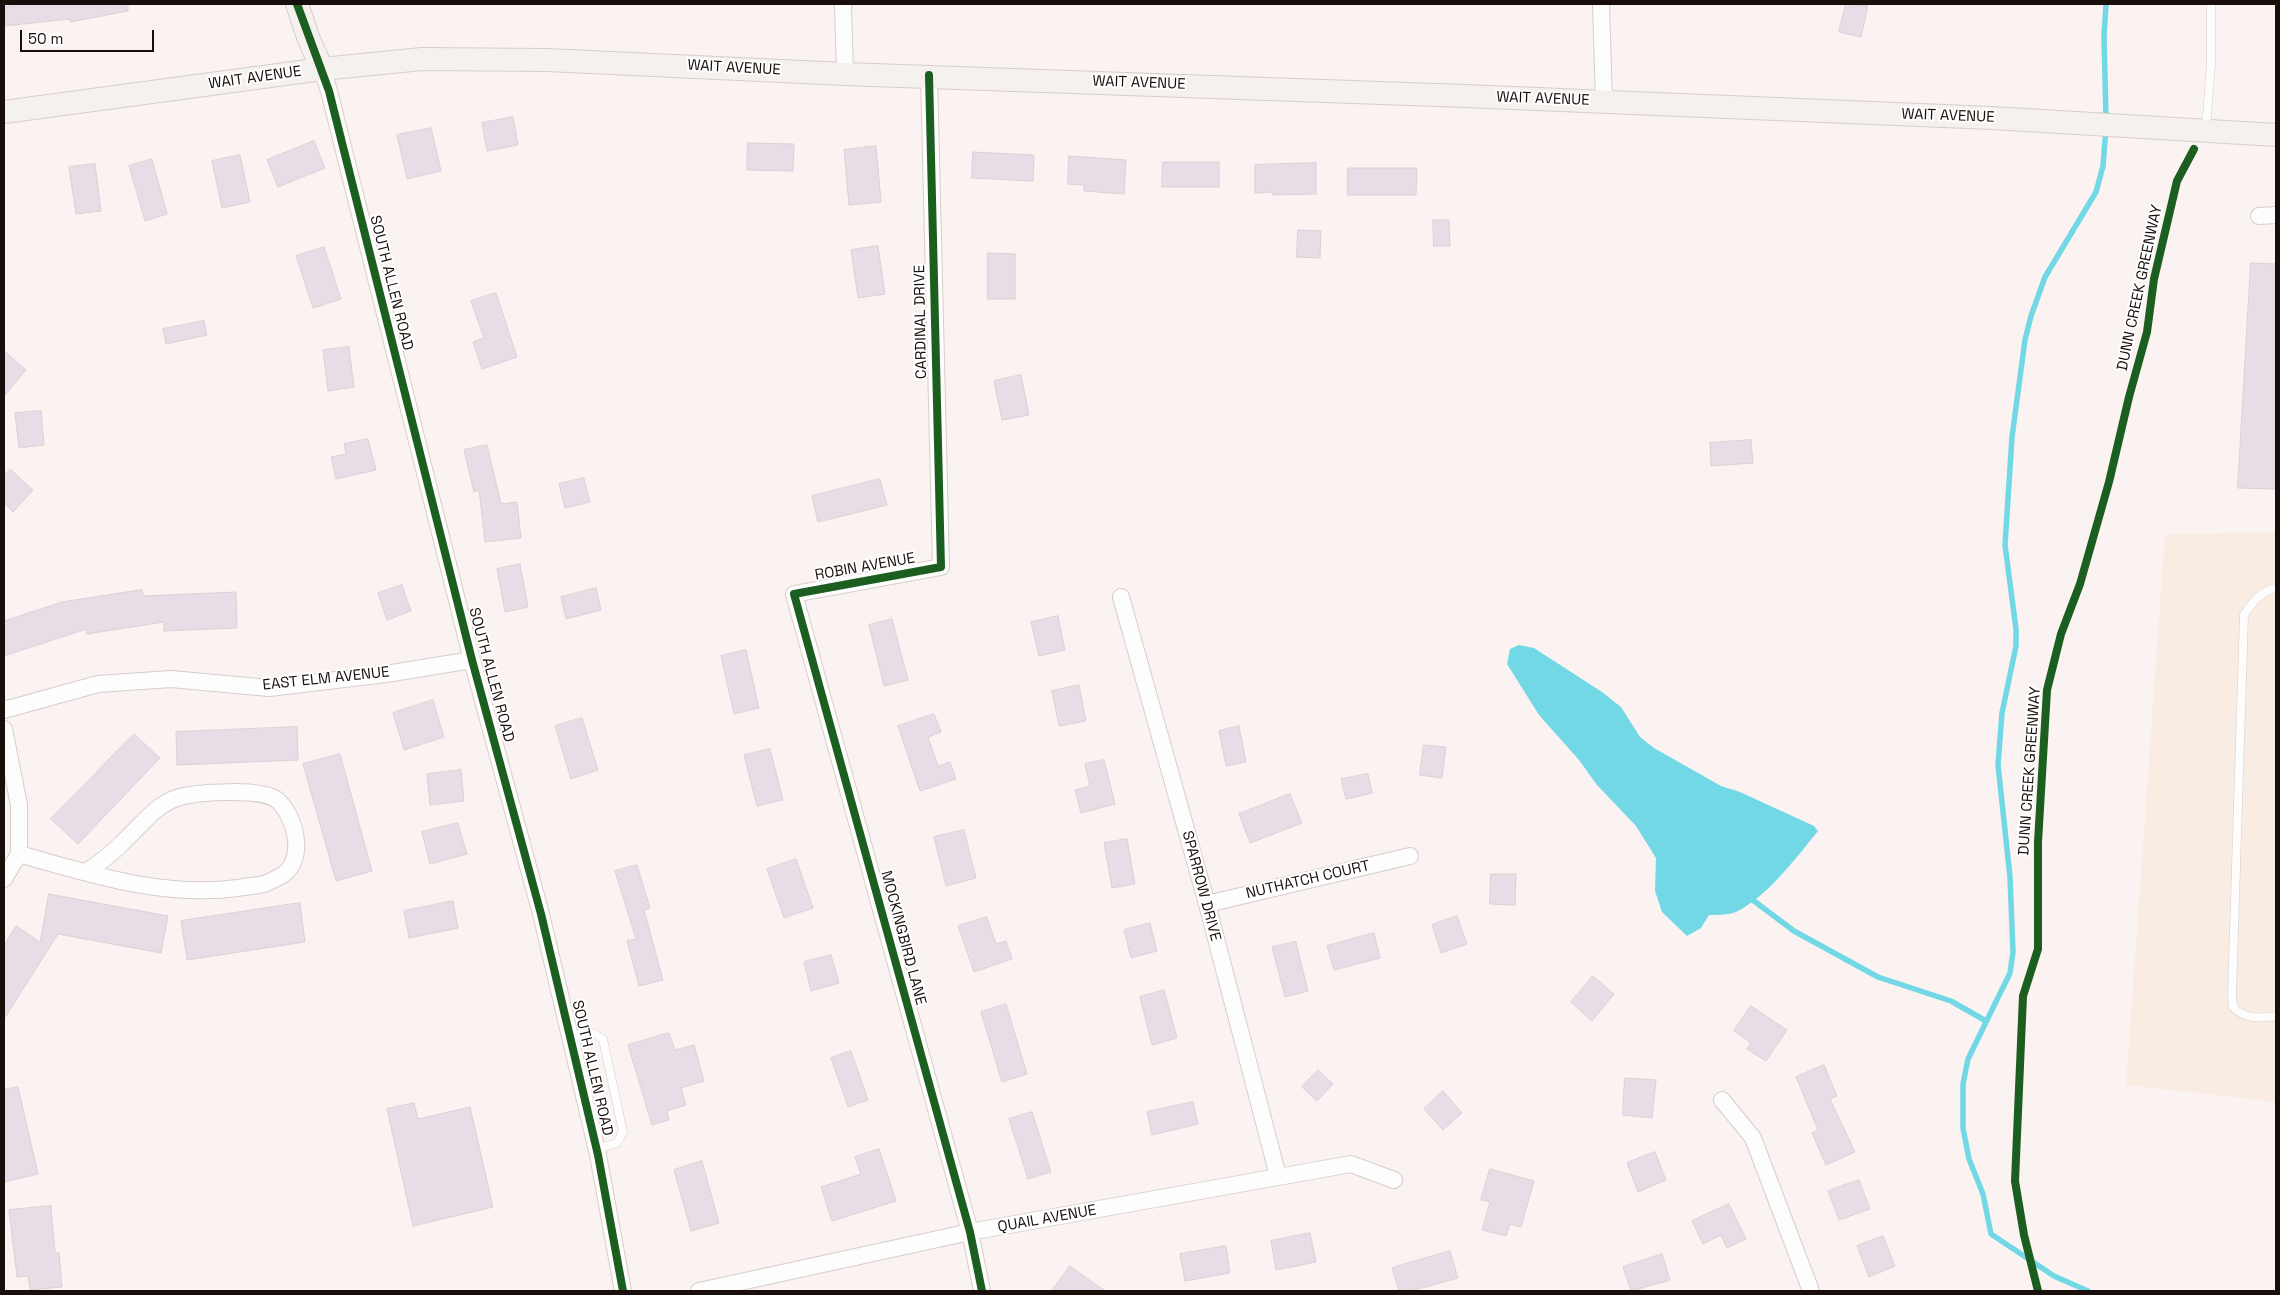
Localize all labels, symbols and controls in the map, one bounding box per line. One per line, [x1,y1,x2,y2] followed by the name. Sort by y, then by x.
[22,20,156,52] scale bar
[28,29,63,48] text: 50 m
[687,57,781,79] street label: WAIT AVENUE
[208,63,302,93] street label: WAIT AVENUE
[1092,72,1186,94] street label: WAIT AVENUE
[1496,88,1590,110] street label: WAIT AVENUE
[1901,105,1995,127] street label: WAIT AVENUE
[2114,203,2166,373] street label: DUNN CREEK GREENWAY
[366,214,416,352] street label: SOUTH ALLEN ROAD
[911,265,931,379] street label: CARDINAL DRIVE
[814,549,916,585] street label: ROBIN AVENUE
[464,606,518,744] street label: SOUTH ALLEN ROAD
[262,663,390,695] street label: EAST ELM AVENUE
[2015,686,2045,856] street label: DUNN CREEK GREENWAY
[1178,829,1224,943] street label: SPARROW DRIVE
[1244,857,1372,903] street label: NUTHATCH COURT
[876,869,930,1007] street label: MOCKINGBIRD LANE
[568,998,616,1138] street label: SOUTH ALLEN ROAD
[996,1201,1098,1237] street label: QUAIL AVENUE

